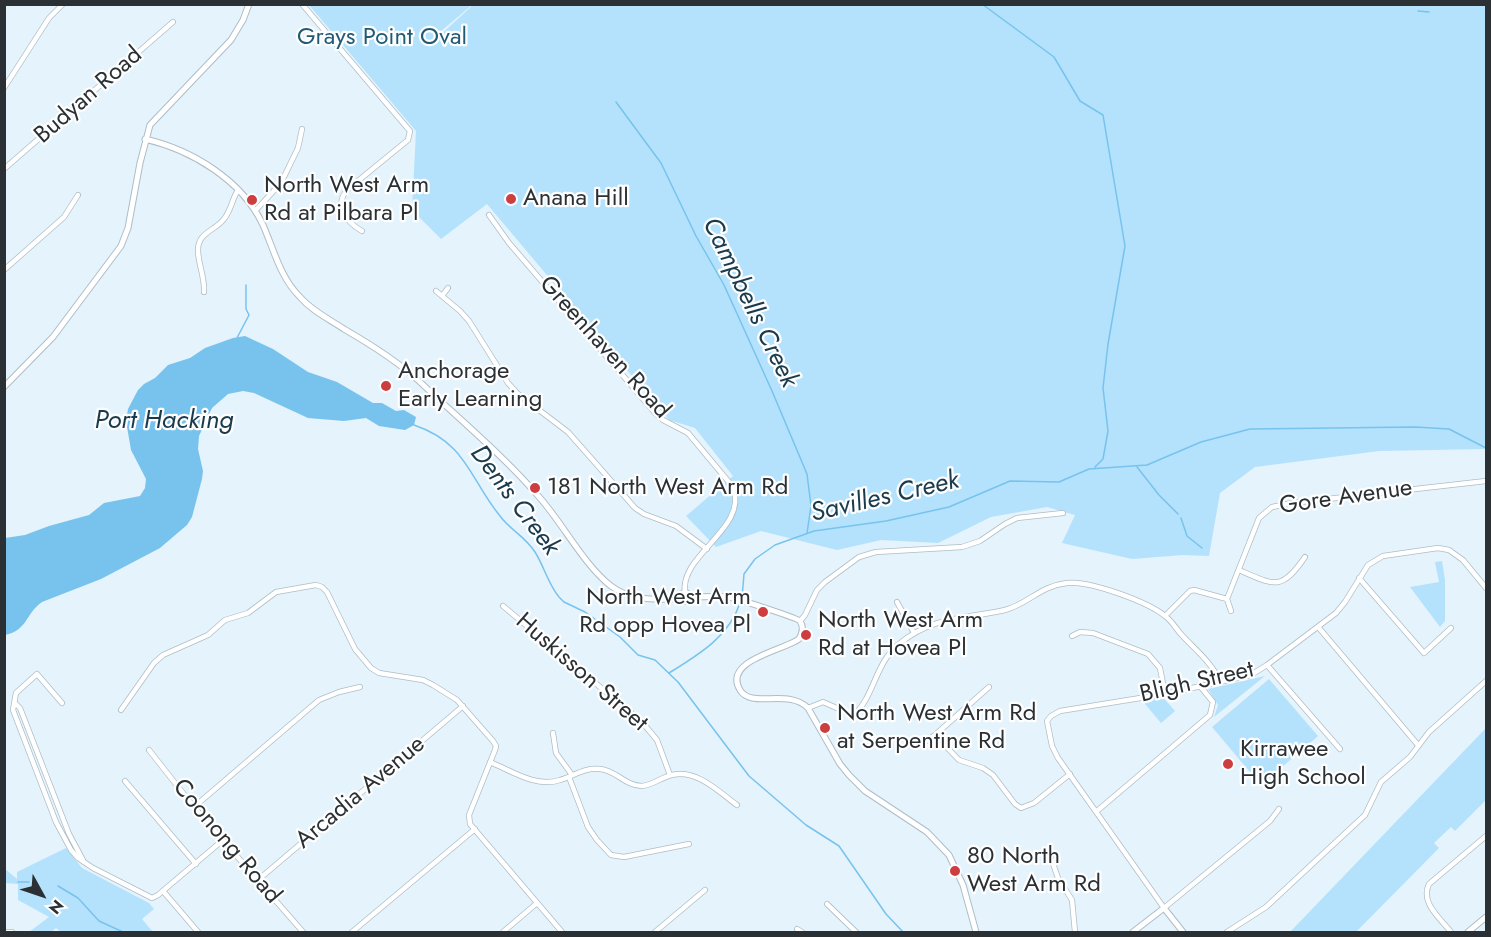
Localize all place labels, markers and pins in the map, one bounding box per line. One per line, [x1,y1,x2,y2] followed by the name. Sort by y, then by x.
[264,172,429,228] place label: North West Arm Rd at Pilbara Pl
[523,185,629,213] place label: Anana Hill
[504,192,518,206] marker: Anana Hill
[245,193,259,207] marker: North West Arm Rd at Pilbara Pl
[398,358,542,414] place label: Anchorage Early Learning
[379,379,393,393] marker: Anchorage Early Learning
[547,474,788,502] place label: 181 North West Arm Rd
[528,481,542,495] marker: 181 North West Arm Rd
[579,584,751,640] place label: North West Arm Rd opp Hovea Pl
[756,605,770,619] marker: North West Arm Rd opp Hovea Pl
[818,607,983,663] place label: North West Arm Rd at Hovea Pl
[799,628,813,642] marker: North West Arm Rd at Hovea Pl
[837,700,1036,756] place label: North West Arm Rd at Serpentine Rd
[818,721,832,735] marker: North West Arm Rd at Serpentine Rd
[1240,736,1366,792] place label: Kirrawee High School
[1221,757,1235,771] marker: Kirrawee High School
[967,843,1101,899] place label: 80 North West Arm Rd
[948,864,962,878] marker: 80 North West Arm Rd

